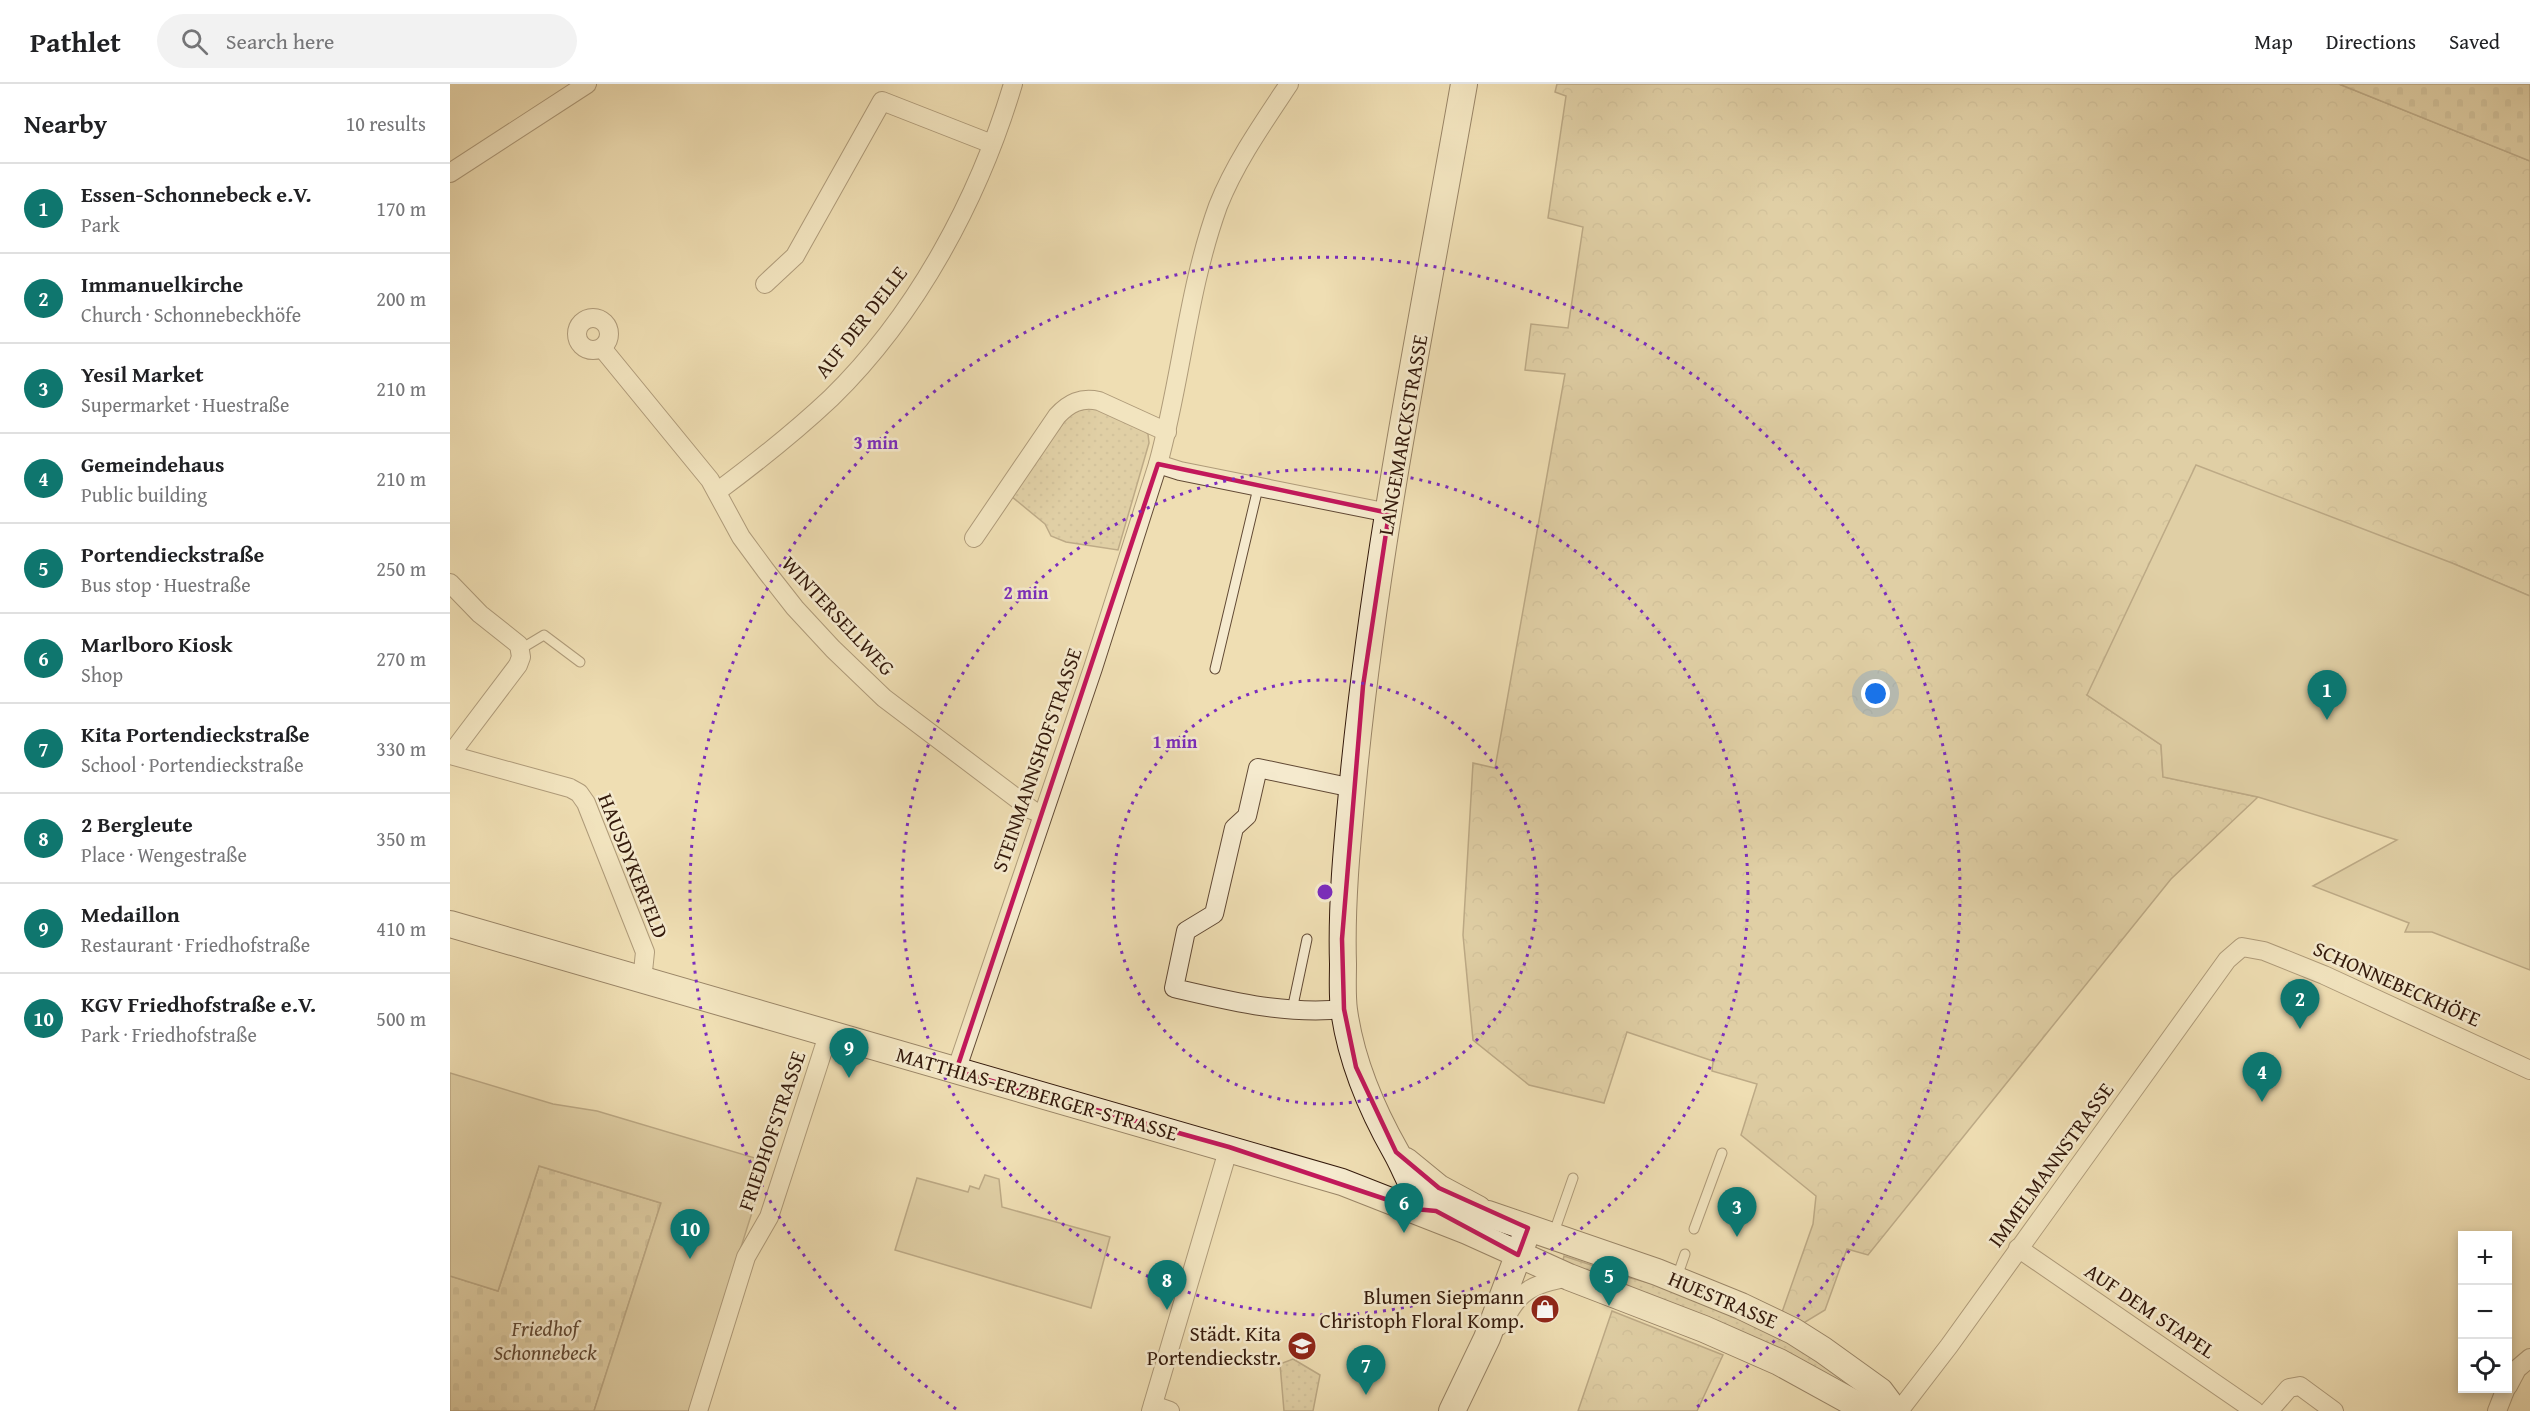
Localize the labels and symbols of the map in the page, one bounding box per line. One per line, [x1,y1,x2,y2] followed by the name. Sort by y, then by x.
[807,259,915,384] street label: AUF DER DELLE
[1370,332,1436,538] street label: LANGEMARCKSTRASSE
[854,429,899,456] text: 3 min
[774,549,902,683] street label: WINTERSELLWEG
[1004,579,1049,606] text: 2 min
[984,643,1090,876] street label: STEINMANNSHOFSTRASSE
[2308,670,2346,720] pin: 1
[1861,679,1890,708] your location
[1153,728,1198,755] text: 1 min
[590,789,677,943] street label: HAUSDYKERFELD
[1315,882,1335,902] centre of rings
[2309,933,2486,1035] street label: SCHONNEBECKHÖFE
[2280,980,2320,1029] pin: 2
[830,1028,868,1078] pin: 9
[893,1038,1182,1149] street label: MATTHIAS-ERZBERGER-STRASSE
[730,1046,814,1215] street label: FRIEDHOFSTRASSE
[2242,1052,2282,1102] pin: 4
[1980,1076,2121,1254] street label: IMMELMANNSTRASSE
[1384,1184,1424,1233] pin: 6
[1718,1188,1756,1237] pin: 3
[670,1210,710,1259] pin: 10
[2079,1255,2222,1366] street label: AUF DEM STAPEL
[1590,1256,1628,1306] pin: 5
[1148,1260,1186,1310] pin: 8
[1664,1263,1783,1337] street label: HUESTRASSE
[1320,1281,1524,1336] place label: Blumen Siepmann Christoph Floral Komp.
[1529,1293,1561,1325] shop icon: Blumen Siepmann Christoph Floral Komp.
[493,1313,597,1368] park label: Friedhof Schonnebeck
[1147,1318,1281,1373] place label: Städt. Kita Portendieckstr.
[1286,1330,1318,1362] school or university icon: Städt. Kita Portendieckstr.
[1346,1346,1386,1395] pin: 7

